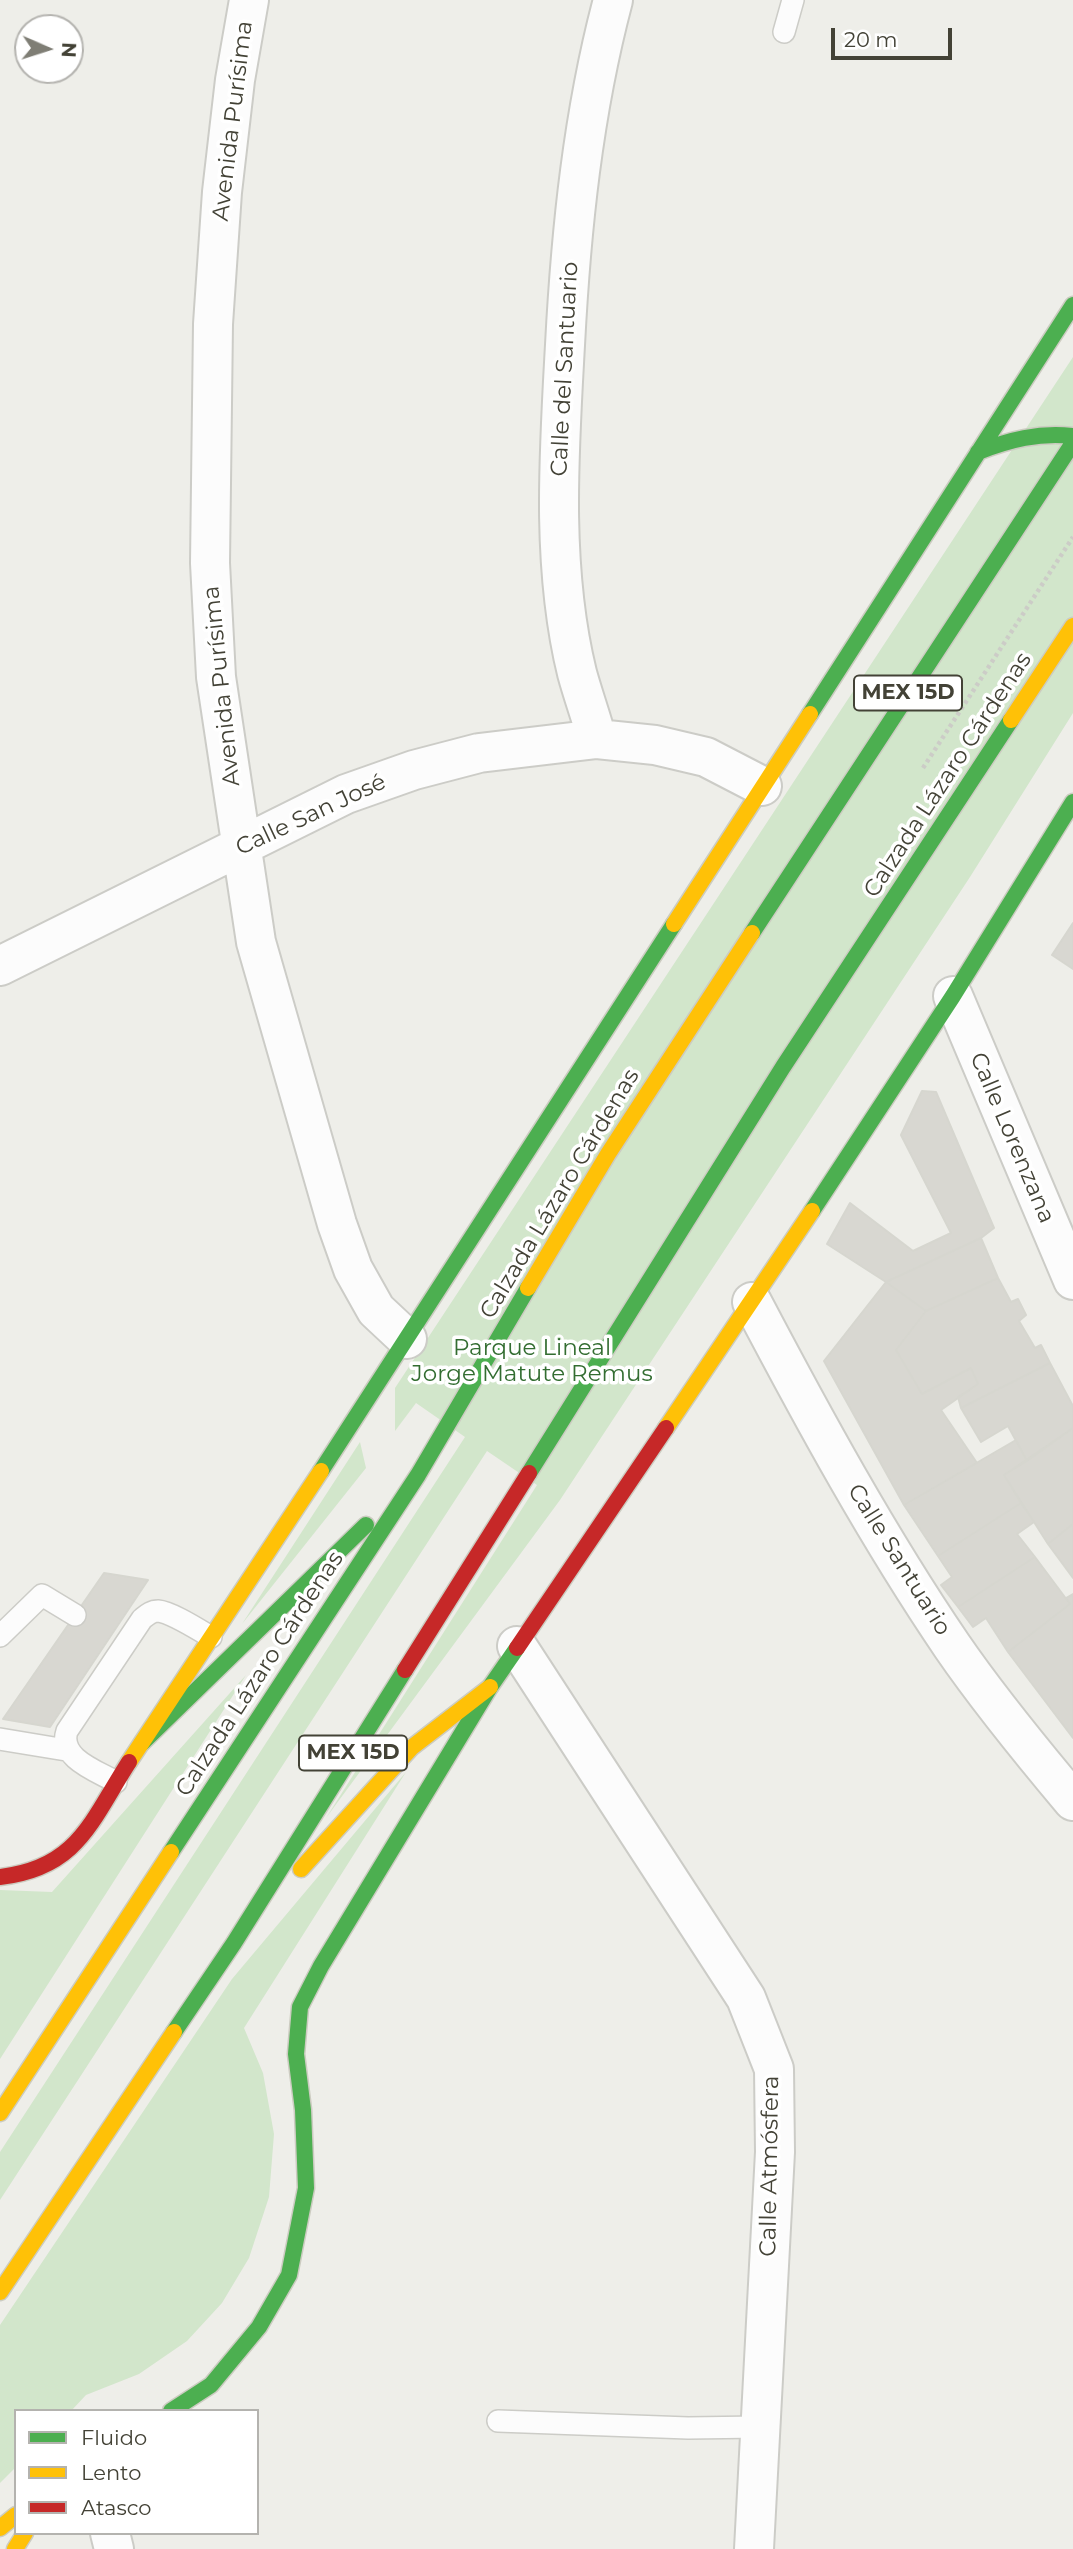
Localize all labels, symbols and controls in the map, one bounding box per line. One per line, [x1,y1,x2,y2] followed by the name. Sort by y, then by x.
[14,14,84,84] north arrow
[835,14,956,58] scale bar
[207,19,259,223] street label: Avenida Purísima
[844,27,898,52] text: 20 m
[57,42,80,58] text: N
[546,261,584,477] street label: Calle del Santuario
[198,584,246,788] street label: Avenida Purísima
[858,647,1038,903] street label: Calzada Lázaro Cárdenas
[854,676,962,710] road number: MEX 15D
[232,768,390,862] street label: Calle San José
[964,1049,1060,1227] street label: Calle Lorenzana
[474,1064,646,1324] street label: Calzada Lázaro Cárdenas
[411,1334,653,1388] park label: Parque Lineal Jorge Matute Remus
[841,1479,957,1641] street label: Calle Santuario
[170,1546,350,1802] street label: Calzada Lázaro Cárdenas
[299,1736,407,1770] road number: MEX 15D
[755,2075,785,2257] street label: Calle Atmósfera
[14,2409,259,2535] legend
[81,2425,147,2450] text: Fluido
[81,2460,141,2485] text: Lento
[81,2495,152,2520] text: Atasco

